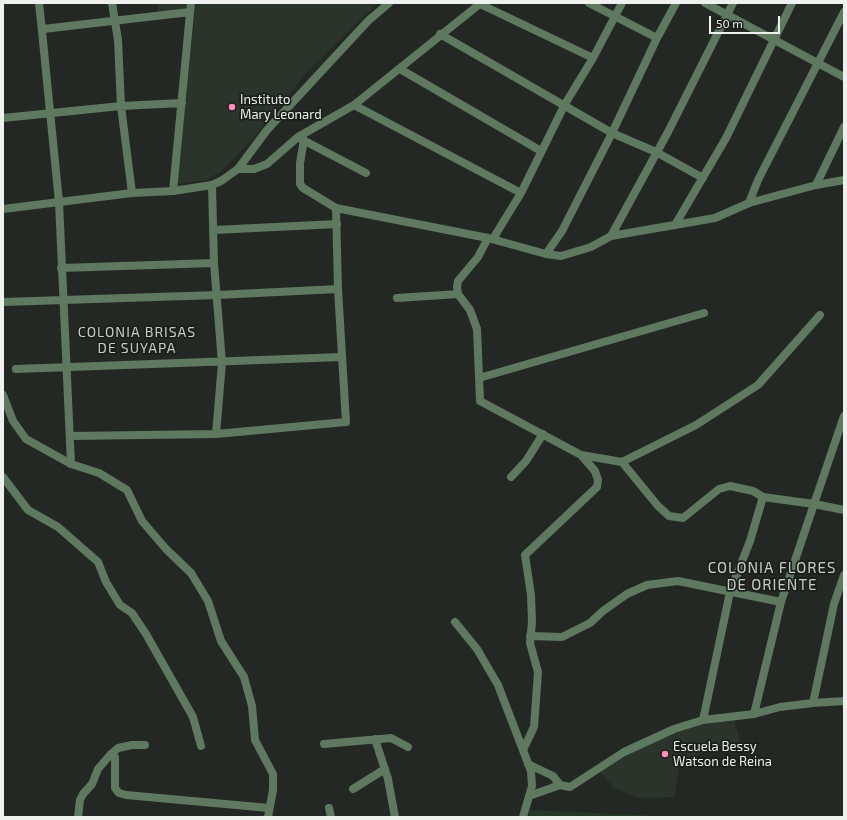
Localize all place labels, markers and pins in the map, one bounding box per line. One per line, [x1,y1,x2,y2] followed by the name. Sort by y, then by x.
[240,92,322,123] place label: Instituto Mary Leonard
[227,102,237,112] marker: Instituto Mary Leonard
[673,739,772,770] place label: Escuela Bessy Watson de Reina
[660,749,670,759] marker: Escuela Bessy Watson de Reina

